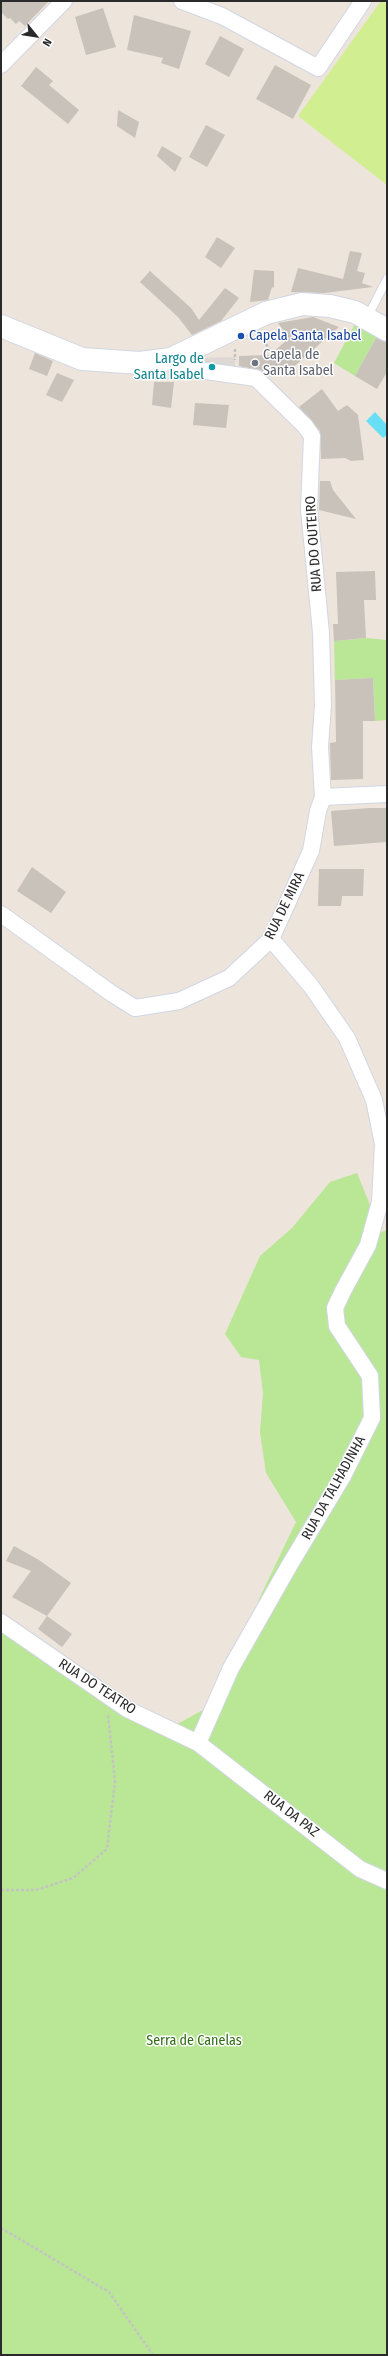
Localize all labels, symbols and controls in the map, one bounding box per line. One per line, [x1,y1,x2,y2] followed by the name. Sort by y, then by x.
[16,16,56,56] north arrow
[40,36,54,48] text: N
[249,328,361,344] place label: Capela Santa Isabel
[236,331,246,341] marker: Capela Santa Isabel
[263,347,333,380] place label: Capela de Santa Isabel
[134,351,204,384] place label: Largo de Santa Isabel
[250,358,260,368] marker: Capela de Santa Isabel
[207,362,217,372] marker: Largo de Santa Isabel
[302,495,326,593] street label: RUA DO OUTEIRO
[261,870,309,942] street label: RUA DE MIRA
[298,1433,370,1543] street label: RUA DA TALHADINHA
[55,1656,139,1718] street label: RUA DO TEATRO
[260,1787,322,1841] street label: RUA DA PAZ
[146,2033,242,2049] park label: Serra de Canelas

